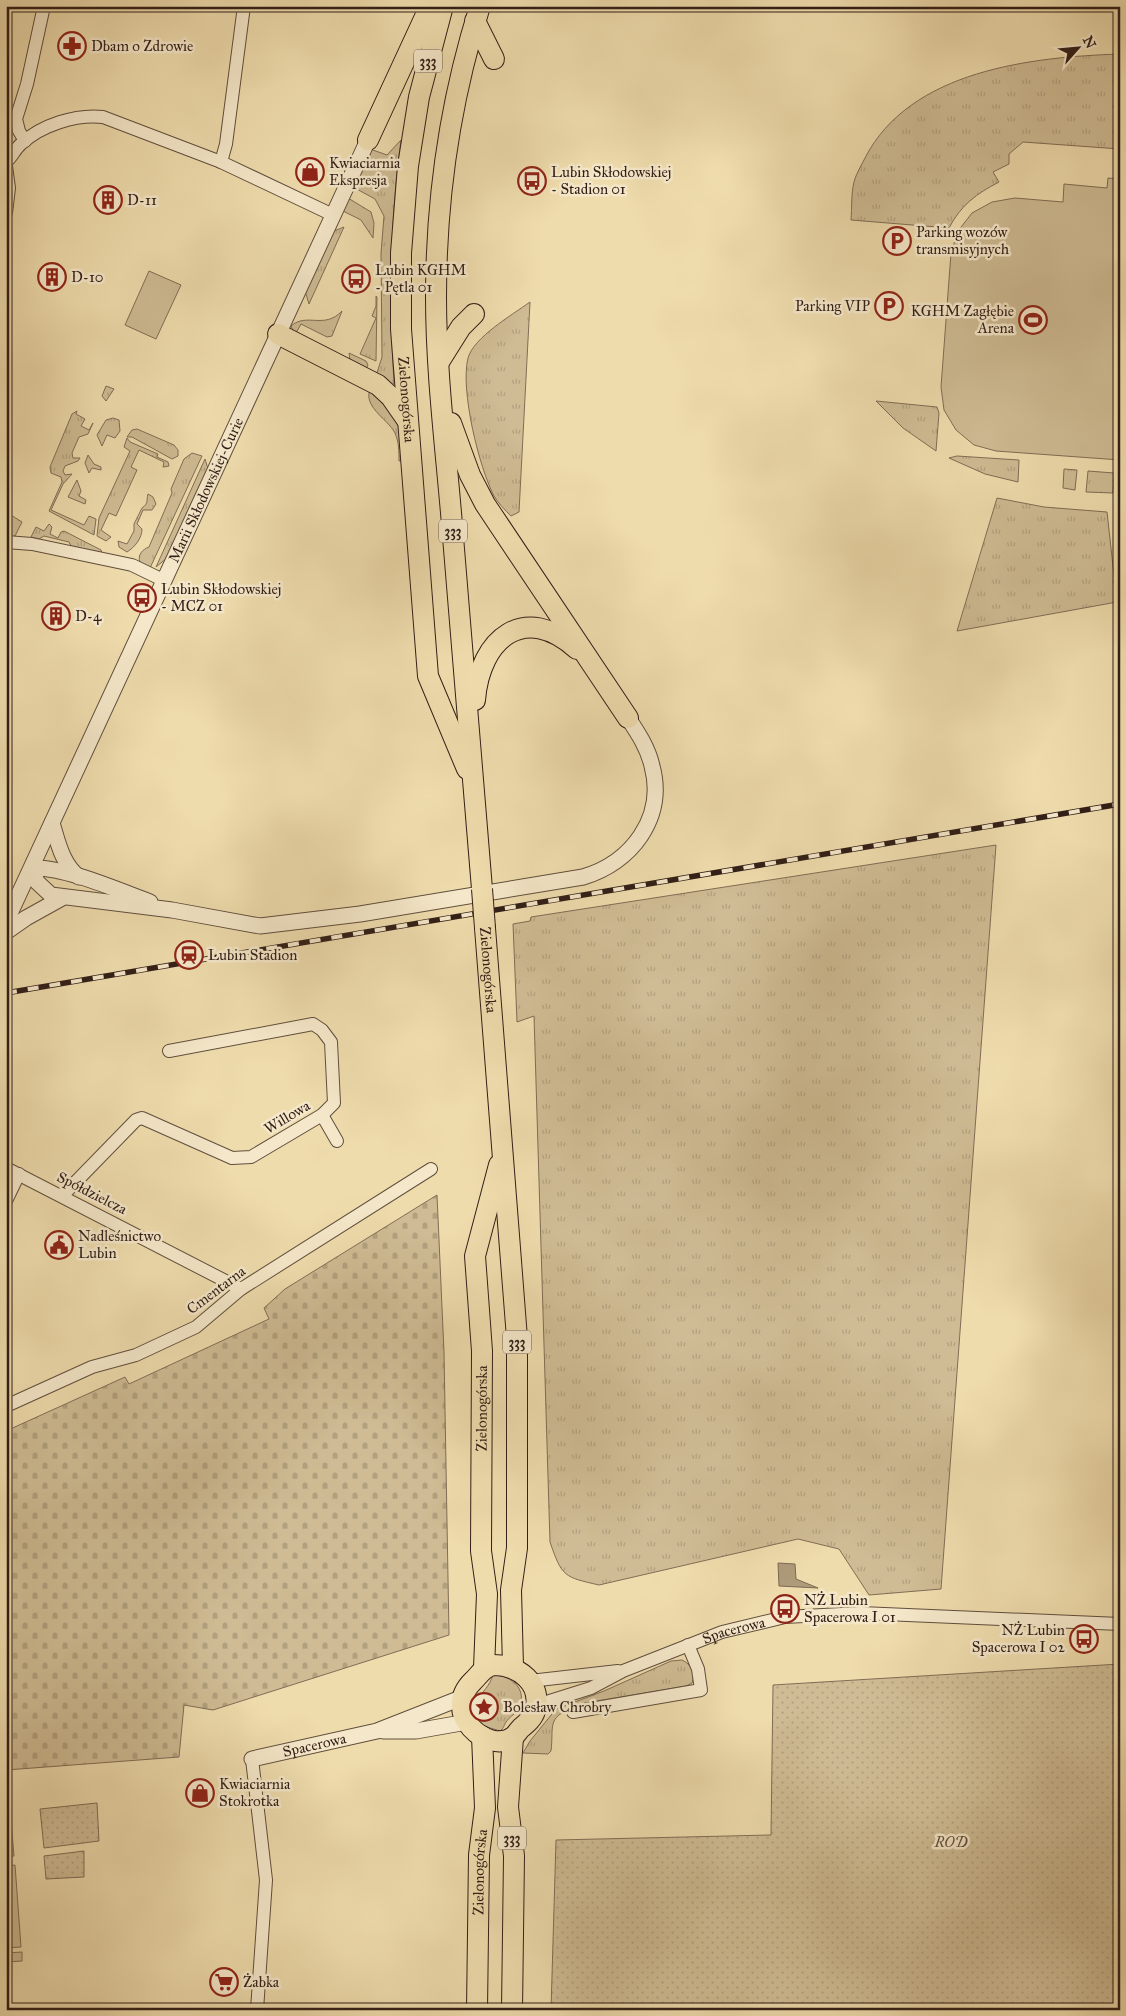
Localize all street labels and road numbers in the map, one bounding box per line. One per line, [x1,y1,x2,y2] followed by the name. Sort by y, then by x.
[414,49,442,72] road number: 333
[394,356,419,444] street label: Zielonogórska
[165,415,247,565] street label: Marii Skłodowskiej-Curie
[439,520,467,542] road number: 333
[476,926,501,1014] street label: Zielonogórska
[261,1096,314,1138] street label: Willowa
[54,1168,131,1219] street label: Spółdzielcza
[183,1262,249,1318] street label: Cmentarna
[503,1330,531,1354] road number: 333
[472,1365,491,1452] street label: Zielonogórska
[700,1613,767,1648] street label: Spacerowa
[281,1729,348,1761] street label: Spacerowa
[498,1826,526,1850] road number: 333
[469,1827,491,1915] street label: Zielonogórska

